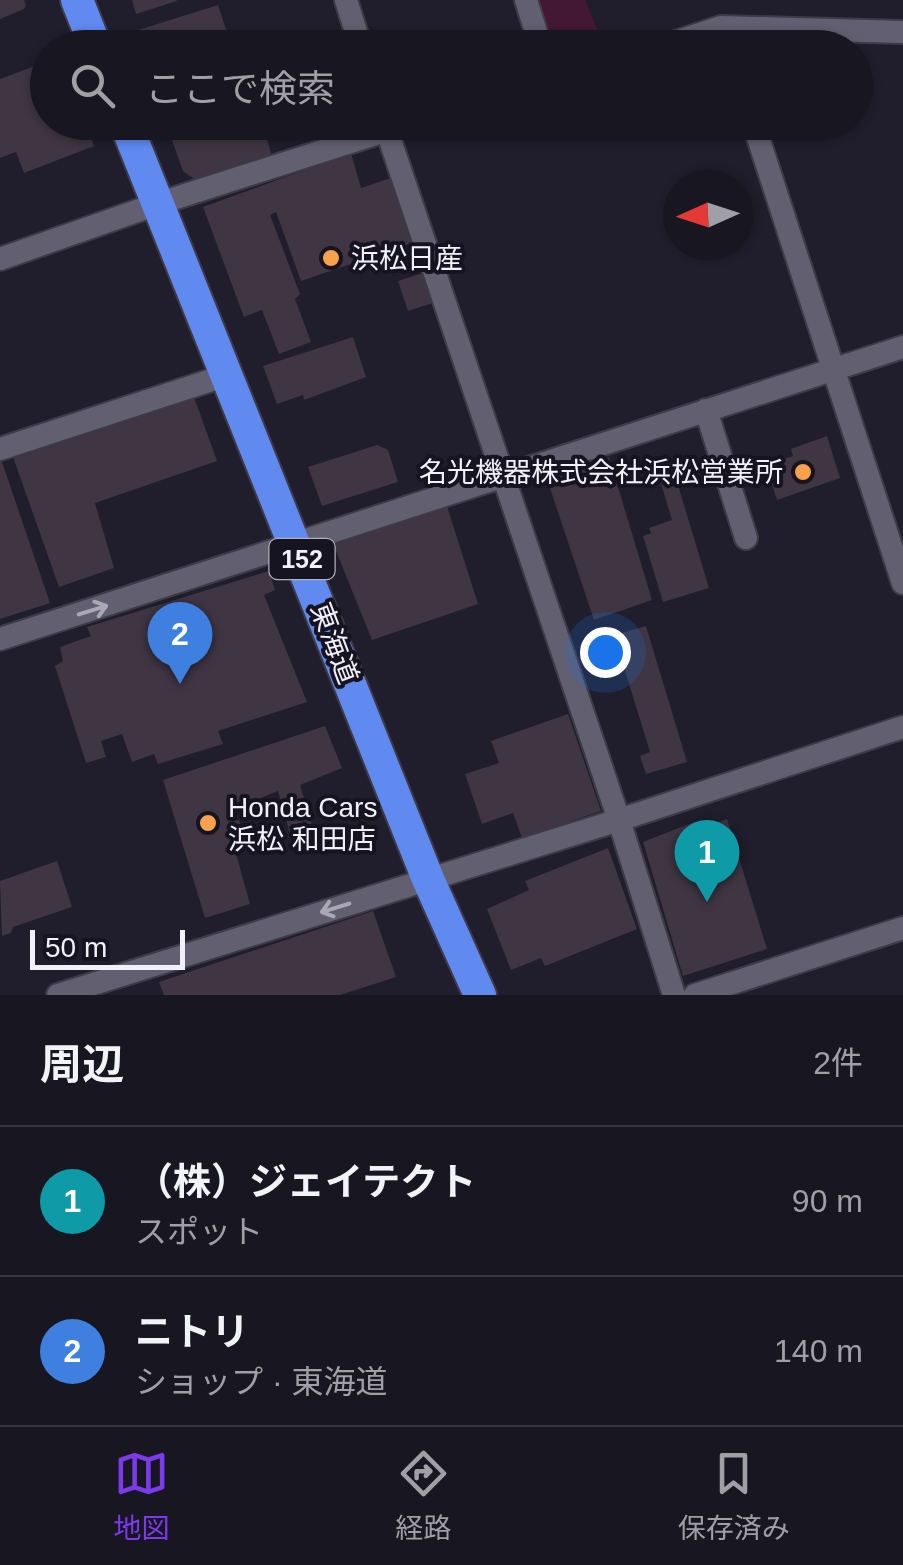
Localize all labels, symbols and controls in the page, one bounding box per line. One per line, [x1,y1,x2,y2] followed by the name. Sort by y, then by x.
[30,30,873,140] search box
[65,58,120,113] icon: search
[145,68,335,110] text: ここで検索
[663,170,753,260] north arrow
[351,243,463,274] place label: 浜松日産
[320,247,342,269] marker: 浜松日産
[419,457,783,488] place label: 名光機器株式会社浜松営業所
[792,461,814,483] marker: 名光機器株式会社浜松営業所
[270,539,334,579] road number: 152
[305,598,364,688] street label: 東海道
[77,600,108,618] one-way arrow
[148,602,212,684] pin: 2
[580,627,631,678] your location
[228,792,377,855] place label: Honda Cars 浜松 和田店
[197,812,219,834] marker: Honda Cars 浜松 和田店
[674,820,740,902] pin: 1
[320,900,352,918] one-way arrow
[30,925,185,970] scale bar
[45,932,107,963] text: 50 m
[40,1041,124,1088] text: 周辺
[813,1045,863,1081] text: 2件
[135,1161,476,1203] text: （株）ジェイテクト
[64,1183,81,1219] text: 1
[792,1183,863,1219] text: 90 m
[135,1214,263,1250] text: スポット
[135,1311,249,1353] text: ニトリ
[64,1333,81,1369] text: 2
[774,1333,863,1369] text: 140 m
[135,1364,387,1400] text: ショップ · 東海道
[113,1446,169,1546] tab: 地図
[395,1446,452,1546] tab: 経路
[678,1446,790,1546] tab: 保存済み

